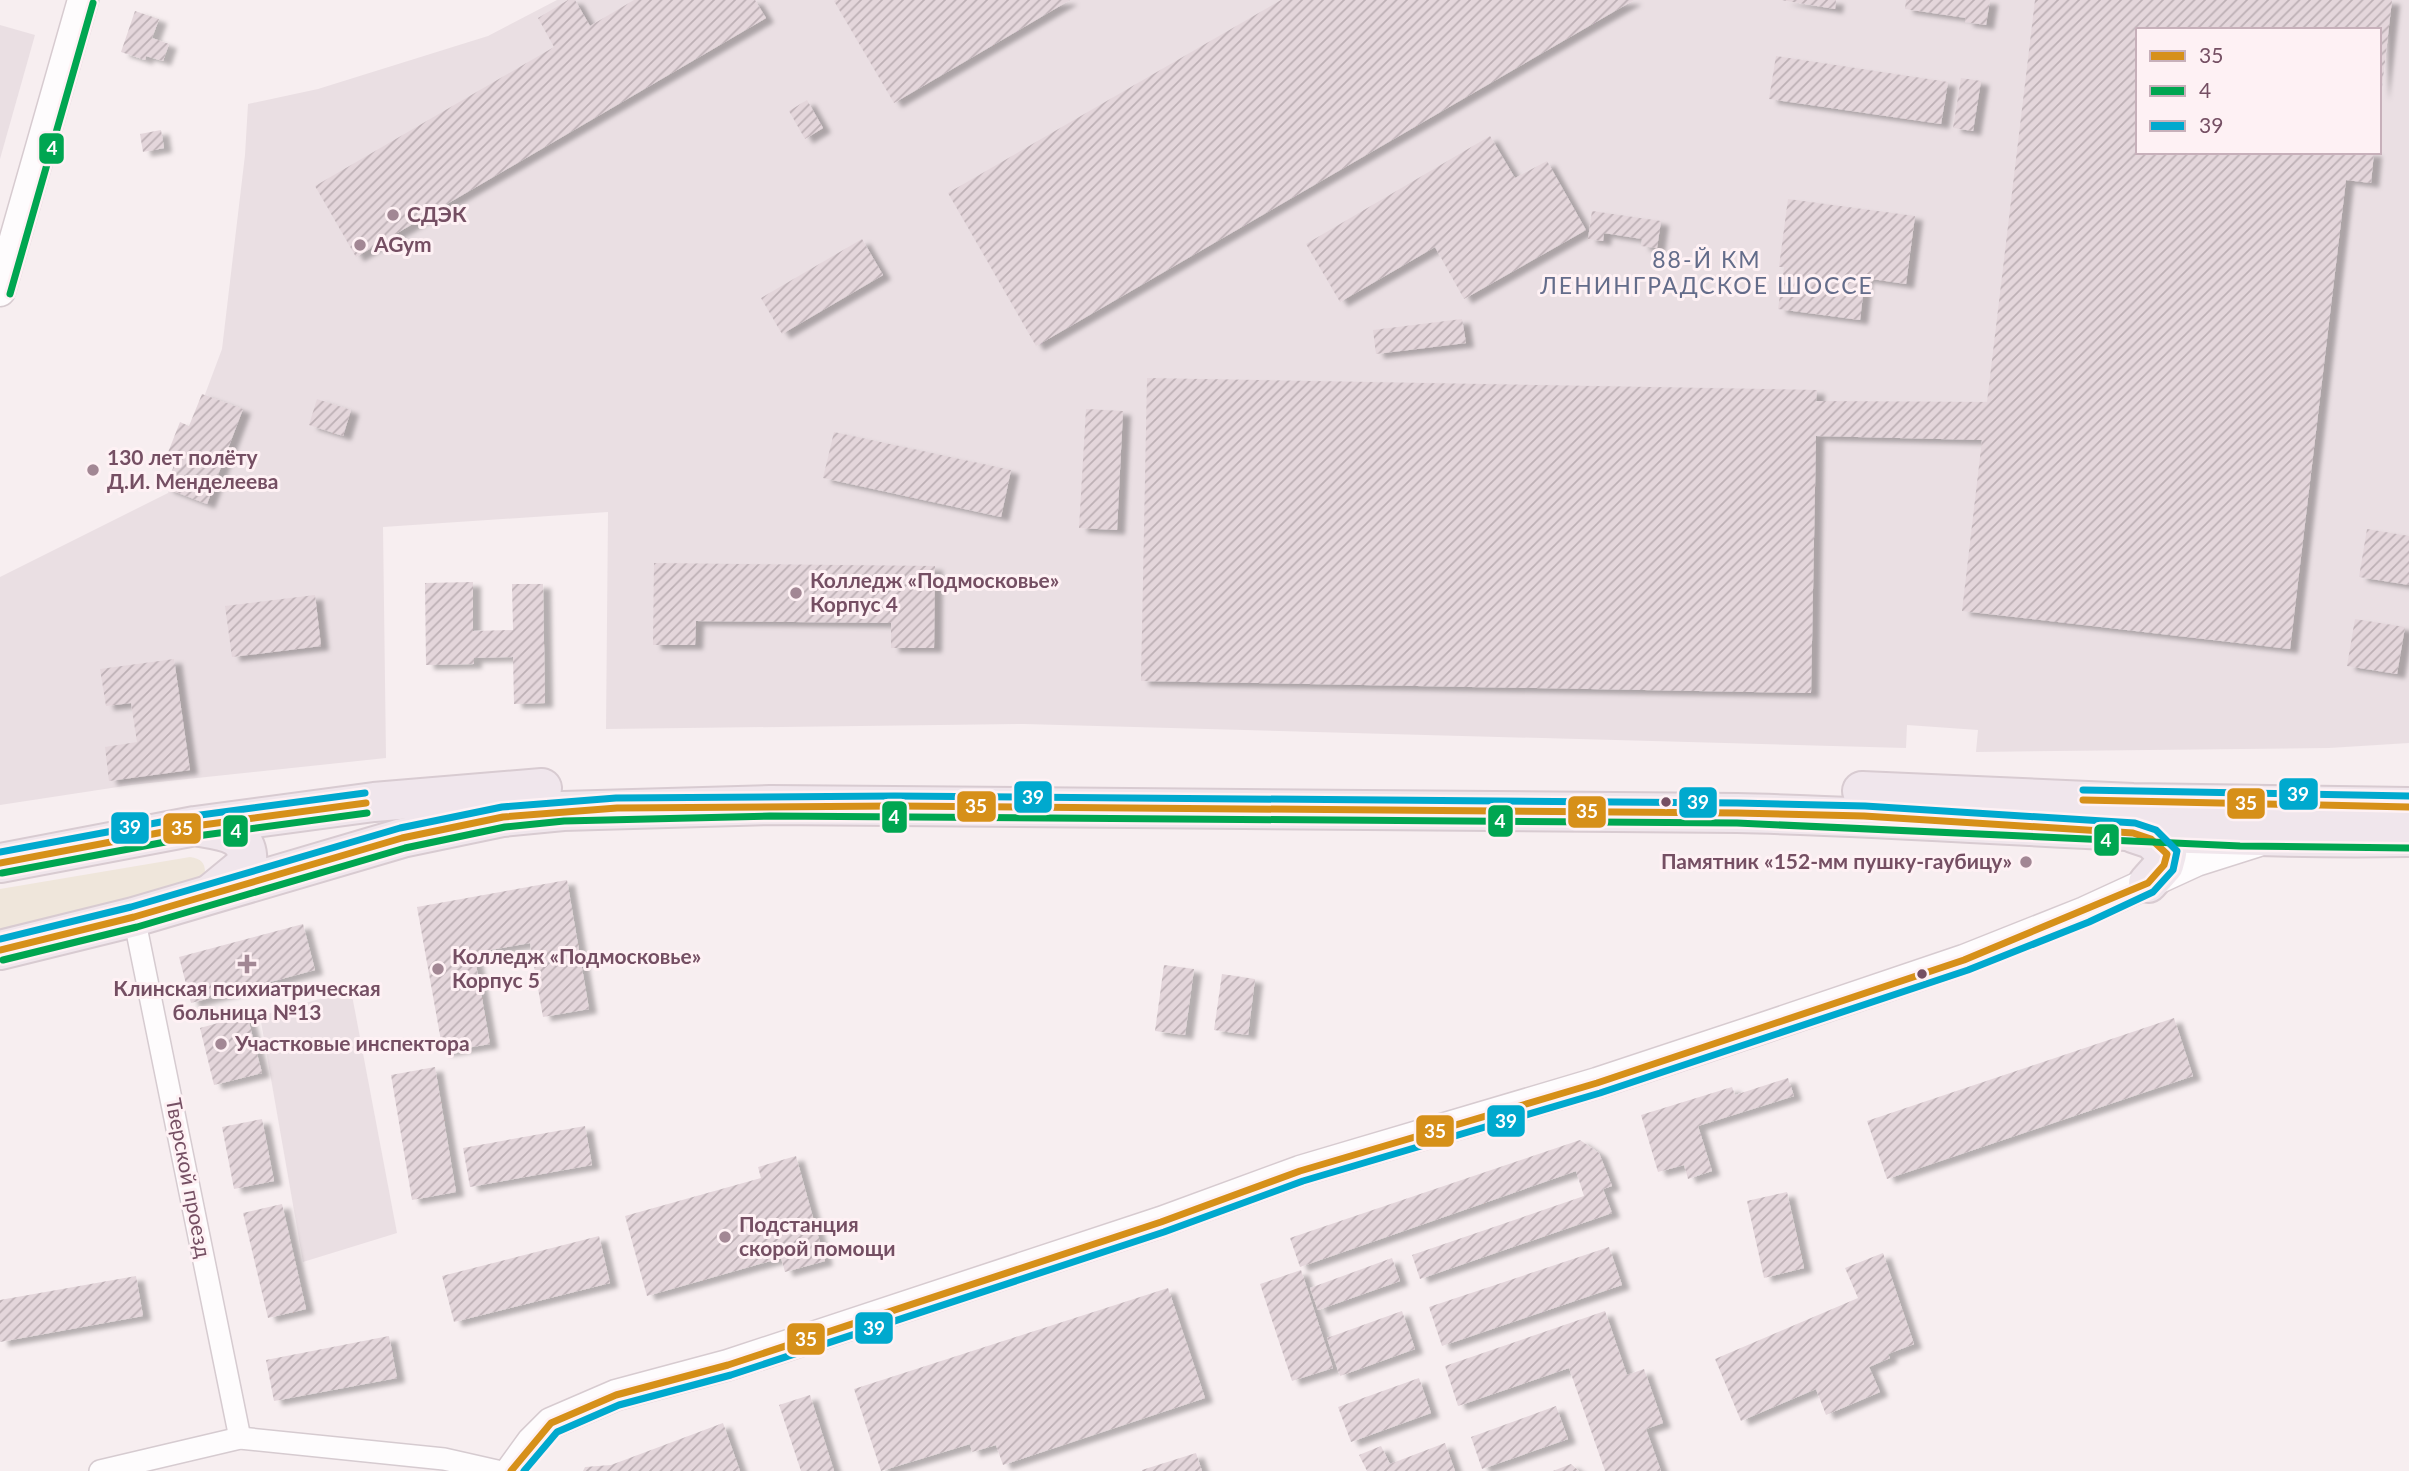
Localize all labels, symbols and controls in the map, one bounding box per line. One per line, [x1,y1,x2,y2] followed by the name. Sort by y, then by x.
[2136,28,2381,154] legend
[2199,42,2223,67] text: 35
[2199,77,2211,102] text: 4
[2199,112,2223,137] text: 39
[38,132,65,165] line badge: 4
[46,136,58,159] text: 4
[407,201,467,226] place label: СДЭК
[385,207,401,223] marker: СДЭК
[373,231,432,256] place label: AGym
[352,237,368,253] marker: AGym
[1539,245,1874,299] district label: 88-Й КМ ЛЕНИНГРАДСКОЕ ШОССЕ
[107,444,278,493] place label: 130 лет полёту Д.И. Менделеева
[85,462,101,478] marker: 130 лет полёту Д.И. Менделеева
[810,567,1059,616] place label: Колледж «Подмосковье» Корпус 4
[788,585,804,601] marker: Колледж «Подмосковье» Корпус 4
[2278,777,2319,811] line badge: 39
[1013,780,1053,814] line badge: 39
[2287,782,2309,805] text: 39
[1022,785,1044,808] text: 39
[1678,786,1718,819] line badge: 39
[2226,787,2266,820] line badge: 35
[956,790,997,823] line badge: 35
[1687,790,1709,813] text: 39
[2235,791,2257,814] text: 35
[965,794,987,817] text: 35
[1567,795,1607,829] line badge: 35
[1659,795,1673,809] unlabelled marker
[1576,799,1598,822] text: 35
[881,800,908,834] line badge: 4
[1487,804,1514,838] line badge: 4
[888,805,900,828] text: 4
[1494,809,1506,832] text: 4
[110,811,150,845] line badge: 39
[162,812,202,845] line badge: 35
[222,814,249,848] line badge: 4
[119,815,141,838] text: 39
[171,816,193,839] text: 35
[230,819,242,842] text: 4
[2093,823,2120,857] line badge: 4
[2100,828,2112,851] text: 4
[1661,848,2012,873] place label: Памятник «152-мм пушку-гаубицу»
[2018,854,2034,870] marker: Памятник «152-мм пушку-гаубицу»
[452,943,701,992] place label: Колледж «Подмосковье» Корпус 5
[237,954,257,974] marker: Клинская психиатрическая больница №13
[430,961,446,977] marker: Колледж «Подмосковье» Корпус 5
[1915,967,1929,981] unlabelled marker
[113,975,381,1024] place label: Клинская психиатрическая больница №13
[234,1030,470,1055] place label: Участковые инспектора
[213,1036,229,1052] marker: Участковые инспектора
[162,1096,217,1260] street label: Тверской проезд
[1486,1104,1526,1138] line badge: 39
[1495,1109,1517,1132] text: 39
[1415,1114,1455,1148] line badge: 35
[1424,1119,1446,1142] text: 35
[739,1211,895,1260] place label: Подстанция скорой помощи
[717,1229,733,1245] marker: Подстанция скорой помощи
[854,1311,894,1345] line badge: 39
[863,1316,885,1339] text: 39
[786,1322,826,1356] line badge: 35
[795,1327,817,1350] text: 35

